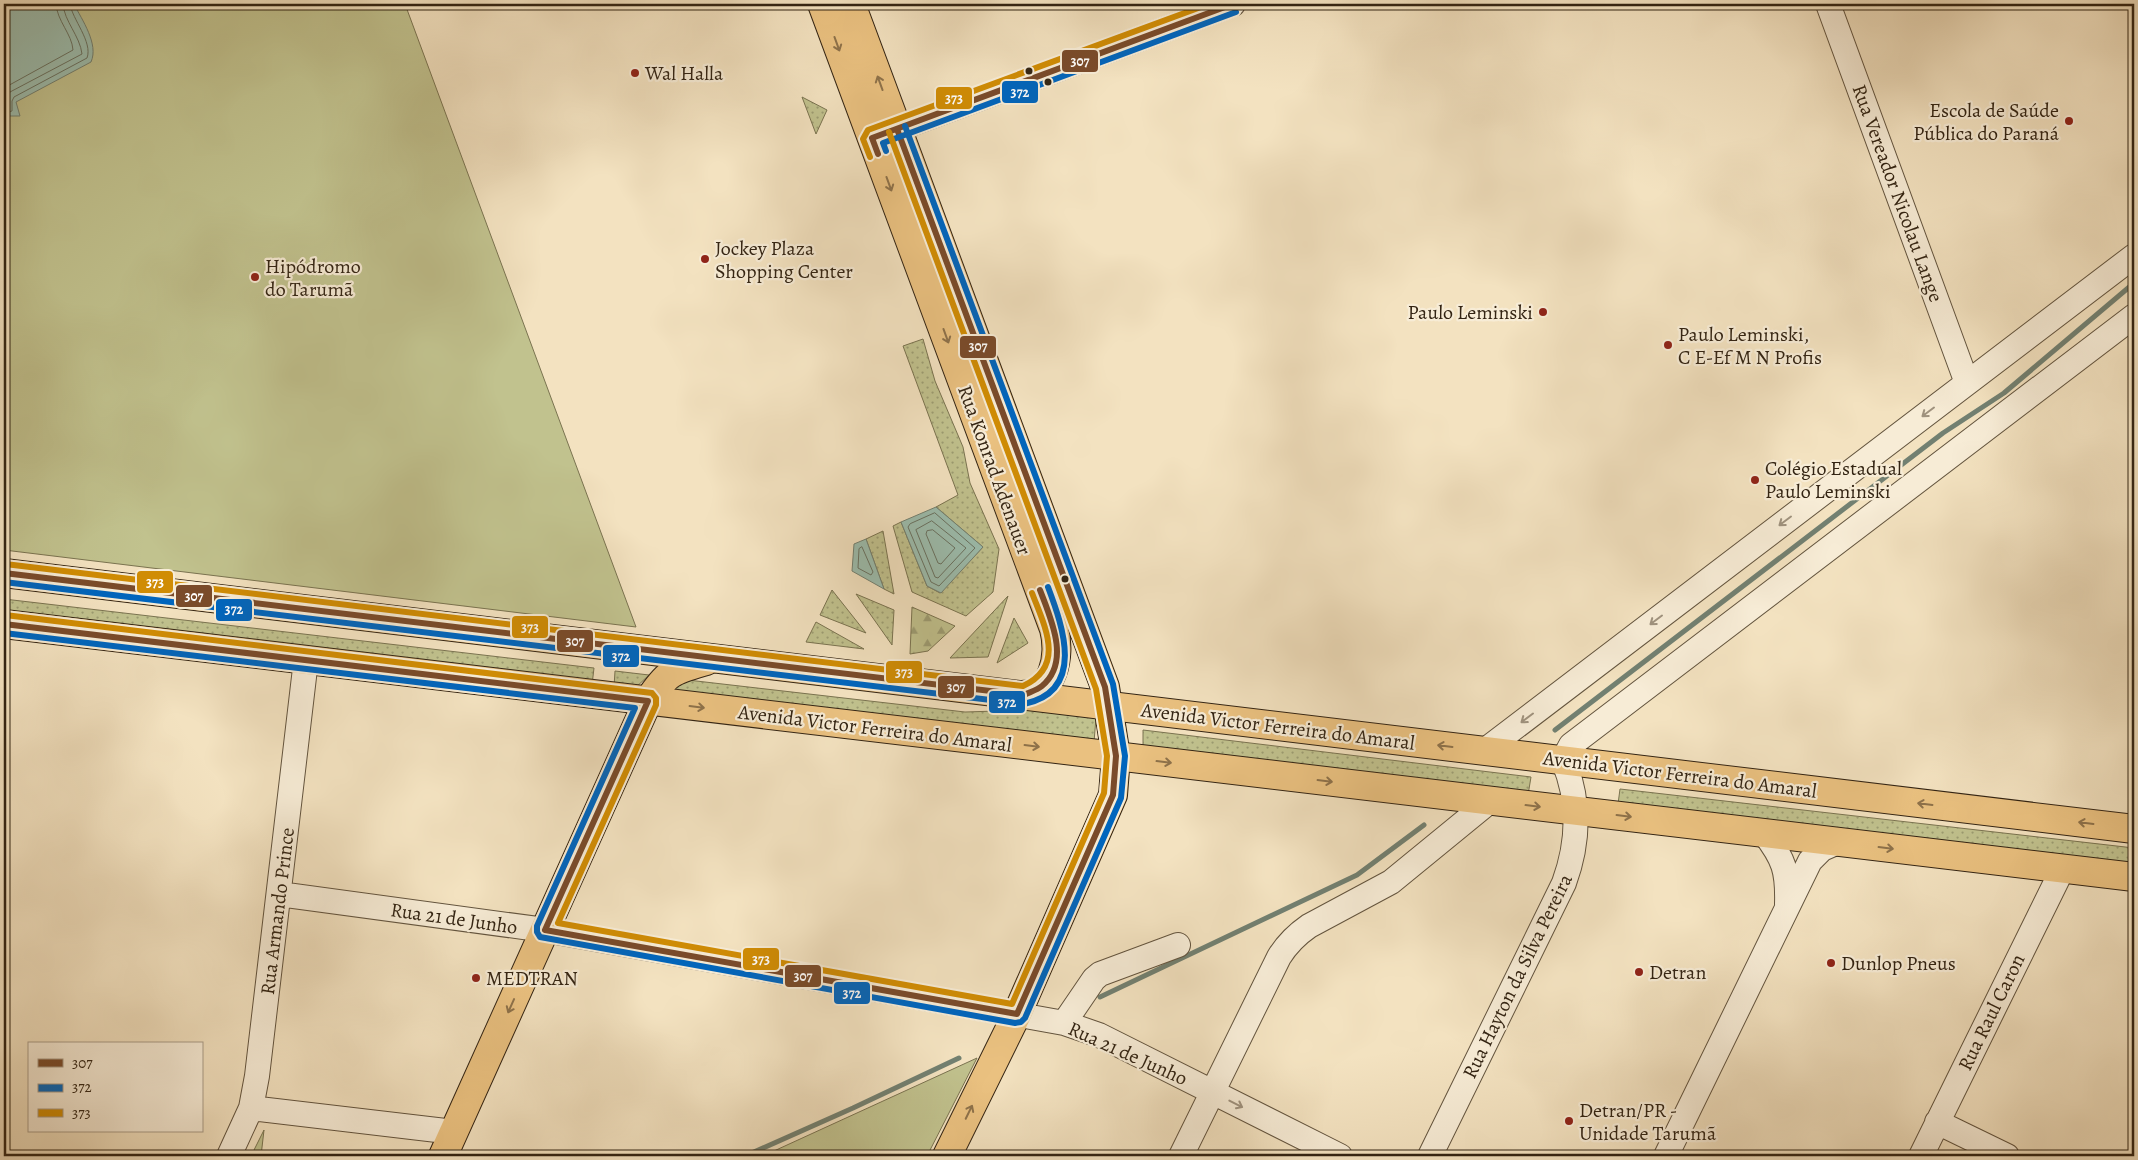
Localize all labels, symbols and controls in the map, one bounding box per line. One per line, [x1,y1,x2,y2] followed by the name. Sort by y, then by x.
[833,36,842,51] one-way arrow
[1061,49,1099,73] line badge: 307
[1070,52,1090,71] text: 307
[644,60,724,87] place label: Wal Halla
[1024,66,1034,76] unlabelled marker
[629,67,641,79] marker: Wal Halla
[875,76,884,91] one-way arrow
[1043,77,1053,87] unlabelled marker
[1001,80,1039,104] line badge: 372
[1846,81,1950,306] street label: Rua Vereador Nicolau Lange
[1011,83,1030,102] text: 372
[935,86,973,110] line badge: 373
[945,89,963,108] text: 373
[1913,97,2060,147] place label: Escola de Saúde Pública do Paraná
[2063,115,2075,127] marker: Escola de Saúde Pública do Paraná
[885,176,894,191] one-way arrow
[715,235,853,285] place label: Jockey Plaza Shopping Center
[265,253,361,303] place label: Hipódromo do Tarumã
[699,253,711,265] marker: Jockey Plaza Shopping Center
[249,271,261,283] marker: Hipódromo do Tarumã
[1407,299,1533,326] place label: Paulo Leminski
[1537,306,1549,318] marker: Paulo Leminski
[1678,321,1822,371] place label: Paulo Leminski, C E-Ef M N Profis
[942,328,951,343] one-way arrow
[959,335,997,359] line badge: 307
[968,337,988,356] text: 307
[1662,339,1674,351] marker: Paulo Leminski, C E-Ef M N Profis
[951,382,1038,559] street label: Rua Konrad Adenauer
[1922,407,1935,418] one-way arrow
[1765,455,1902,505] place label: Colégio Estadual Paulo Leminski
[1749,474,1761,486] marker: Colégio Estadual Paulo Leminski
[1779,516,1792,527] one-way arrow
[136,570,174,594] line badge: 373
[146,573,164,592] text: 373
[1060,574,1070,584] unlabelled marker
[175,584,213,608] line badge: 307
[184,587,204,606] text: 307
[215,598,253,622] line badge: 372
[225,600,244,619] text: 372
[1650,614,1663,625] one-way arrow
[511,615,549,639] line badge: 373
[521,618,539,637] text: 373
[556,629,594,653] line badge: 307
[565,632,585,651] text: 307
[602,644,640,668] line badge: 372
[612,647,631,666] text: 372
[885,660,923,684] line badge: 373
[895,663,913,682] text: 373
[937,675,975,699] line badge: 307
[946,678,966,697] text: 307
[988,690,1026,714] line badge: 372
[998,693,1017,712] text: 372
[1139,696,1416,757] street label: Avenida Victor Ferreira do Amaral
[736,698,1013,759] street label: Avenida Victor Ferreira do Amaral
[688,702,704,712] one-way arrow
[1521,713,1534,724] one-way arrow
[1023,741,1039,751] one-way arrow
[1438,741,1454,751] one-way arrow
[1541,744,1818,805] street label: Avenida Victor Ferreira do Amaral
[1156,757,1172,767] one-way arrow
[1317,776,1333,786] one-way arrow
[1917,799,1933,809] one-way arrow
[1524,801,1540,811] one-way arrow
[1616,811,1632,821] one-way arrow
[2078,818,2094,828] one-way arrow
[254,826,301,996] street label: Rua Armando Prince
[1878,843,1894,853] one-way arrow
[1456,869,1579,1083] street label: Rua Hayton da Silva Pereira
[389,896,519,941] street label: Rua 21 de Junho
[742,947,780,971] line badge: 373
[1952,949,2031,1075] street label: Rua Raul Caron
[752,950,770,969] text: 373
[1841,950,1956,977] place label: Dunlop Pneus
[1825,957,1837,969] marker: Dunlop Pneus
[1649,959,1706,986] place label: Detran
[784,964,822,988] line badge: 307
[486,965,578,992] place label: MEDTRAN
[1633,966,1645,978] marker: Detran
[793,967,813,986] text: 307
[470,972,482,984] marker: MEDTRAN
[833,981,871,1005] line badge: 372
[843,984,862,1003] text: 372
[505,999,515,1014] one-way arrow
[1064,1015,1192,1092] street label: Rua 21 de Junho
[28,1042,202,1132] legend
[72,1053,93,1073] text: 307
[72,1077,92,1097] text: 372
[1579,1097,1717,1147] place label: Detran/PR - Unidade Tarumã
[1228,1100,1243,1109] one-way arrow
[72,1103,91,1123] text: 373
[964,1105,974,1120] one-way arrow
[1563,1115,1575,1127] marker: Detran/PR - Unidade Tarumã

